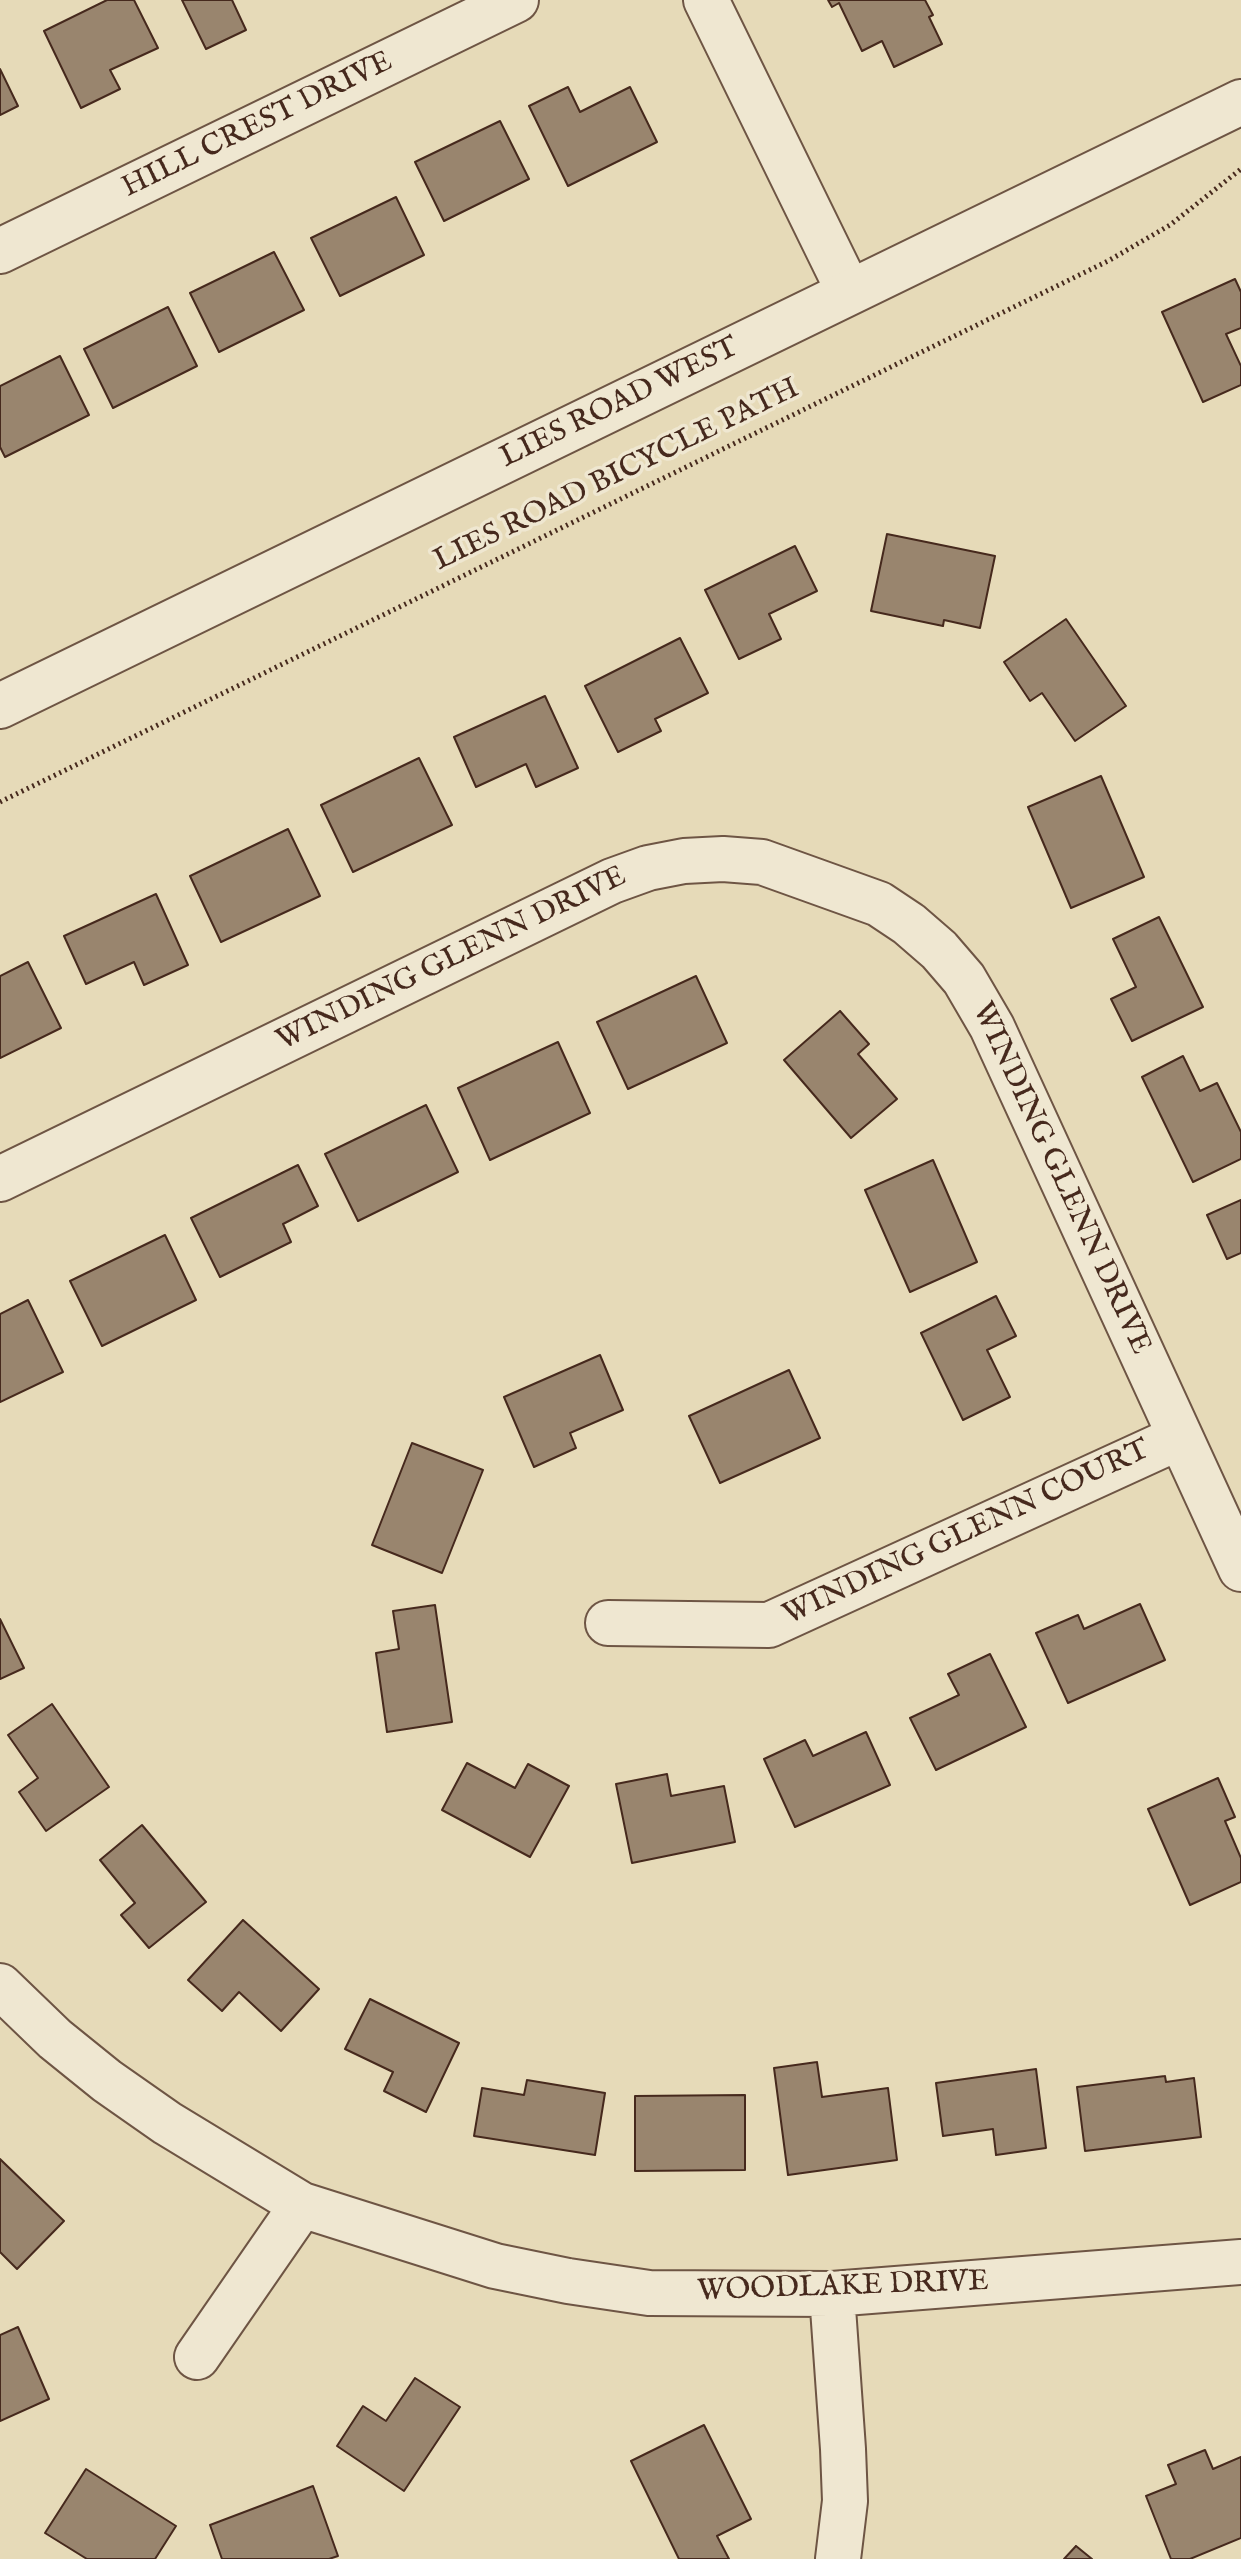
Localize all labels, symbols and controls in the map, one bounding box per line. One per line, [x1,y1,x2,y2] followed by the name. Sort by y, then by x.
[117,45,399,207] street label: HILL CREST DRIVE
[495,331,745,477] street label: LIES ROAD WEST
[428,372,806,580] street label: LIES ROAD BICYCLE PATH
[271,860,633,1060] street label: WINDING GLENN DRIVE
[963,997,1157,1361] street label: WINDING GLENN DRIVE
[778,1433,1156,1635] street label: WINDING GLENN COURT
[697,2265,989,2311] street label: WOODLAKE DRIVE

